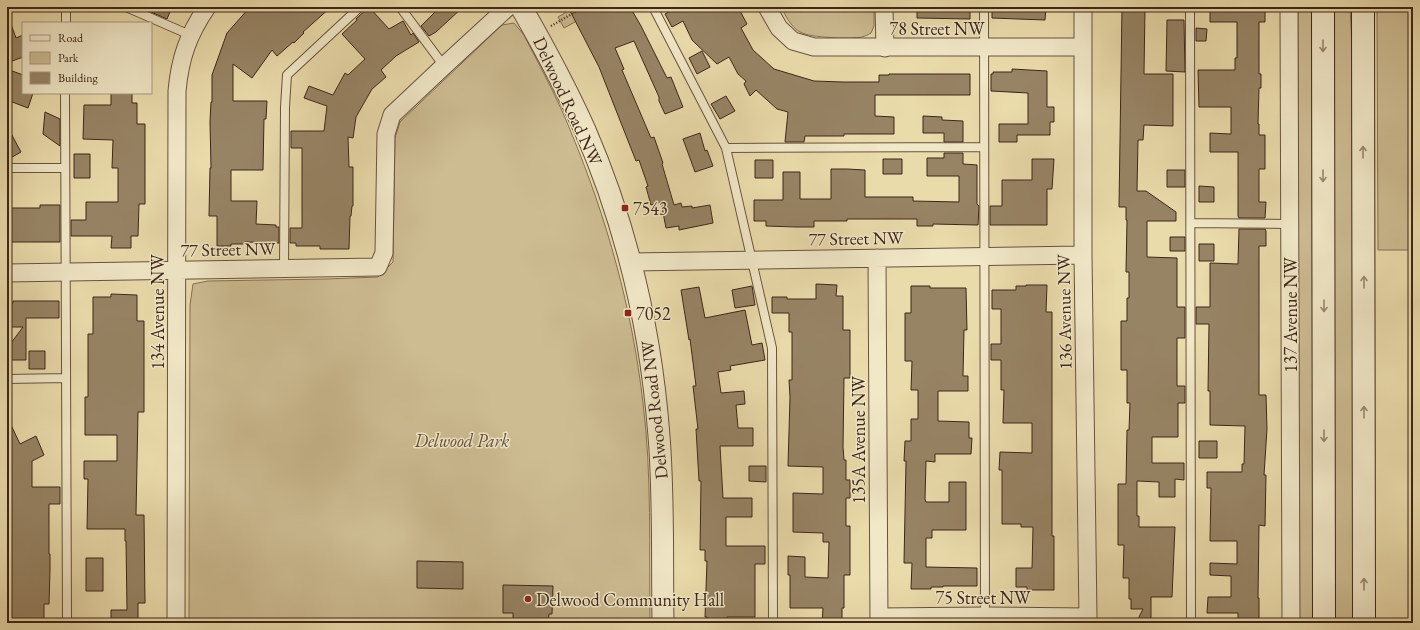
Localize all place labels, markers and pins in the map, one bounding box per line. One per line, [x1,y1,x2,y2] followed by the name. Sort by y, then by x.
[633,197,668,220] place label: 7543
[620,203,630,213] marker: 7543
[636,302,671,325] place label: 7052
[623,308,633,318] marker: 7052
[536,588,724,611] place label: Delwood Community Hall
[523,594,533,604] marker: Delwood Community Hall

